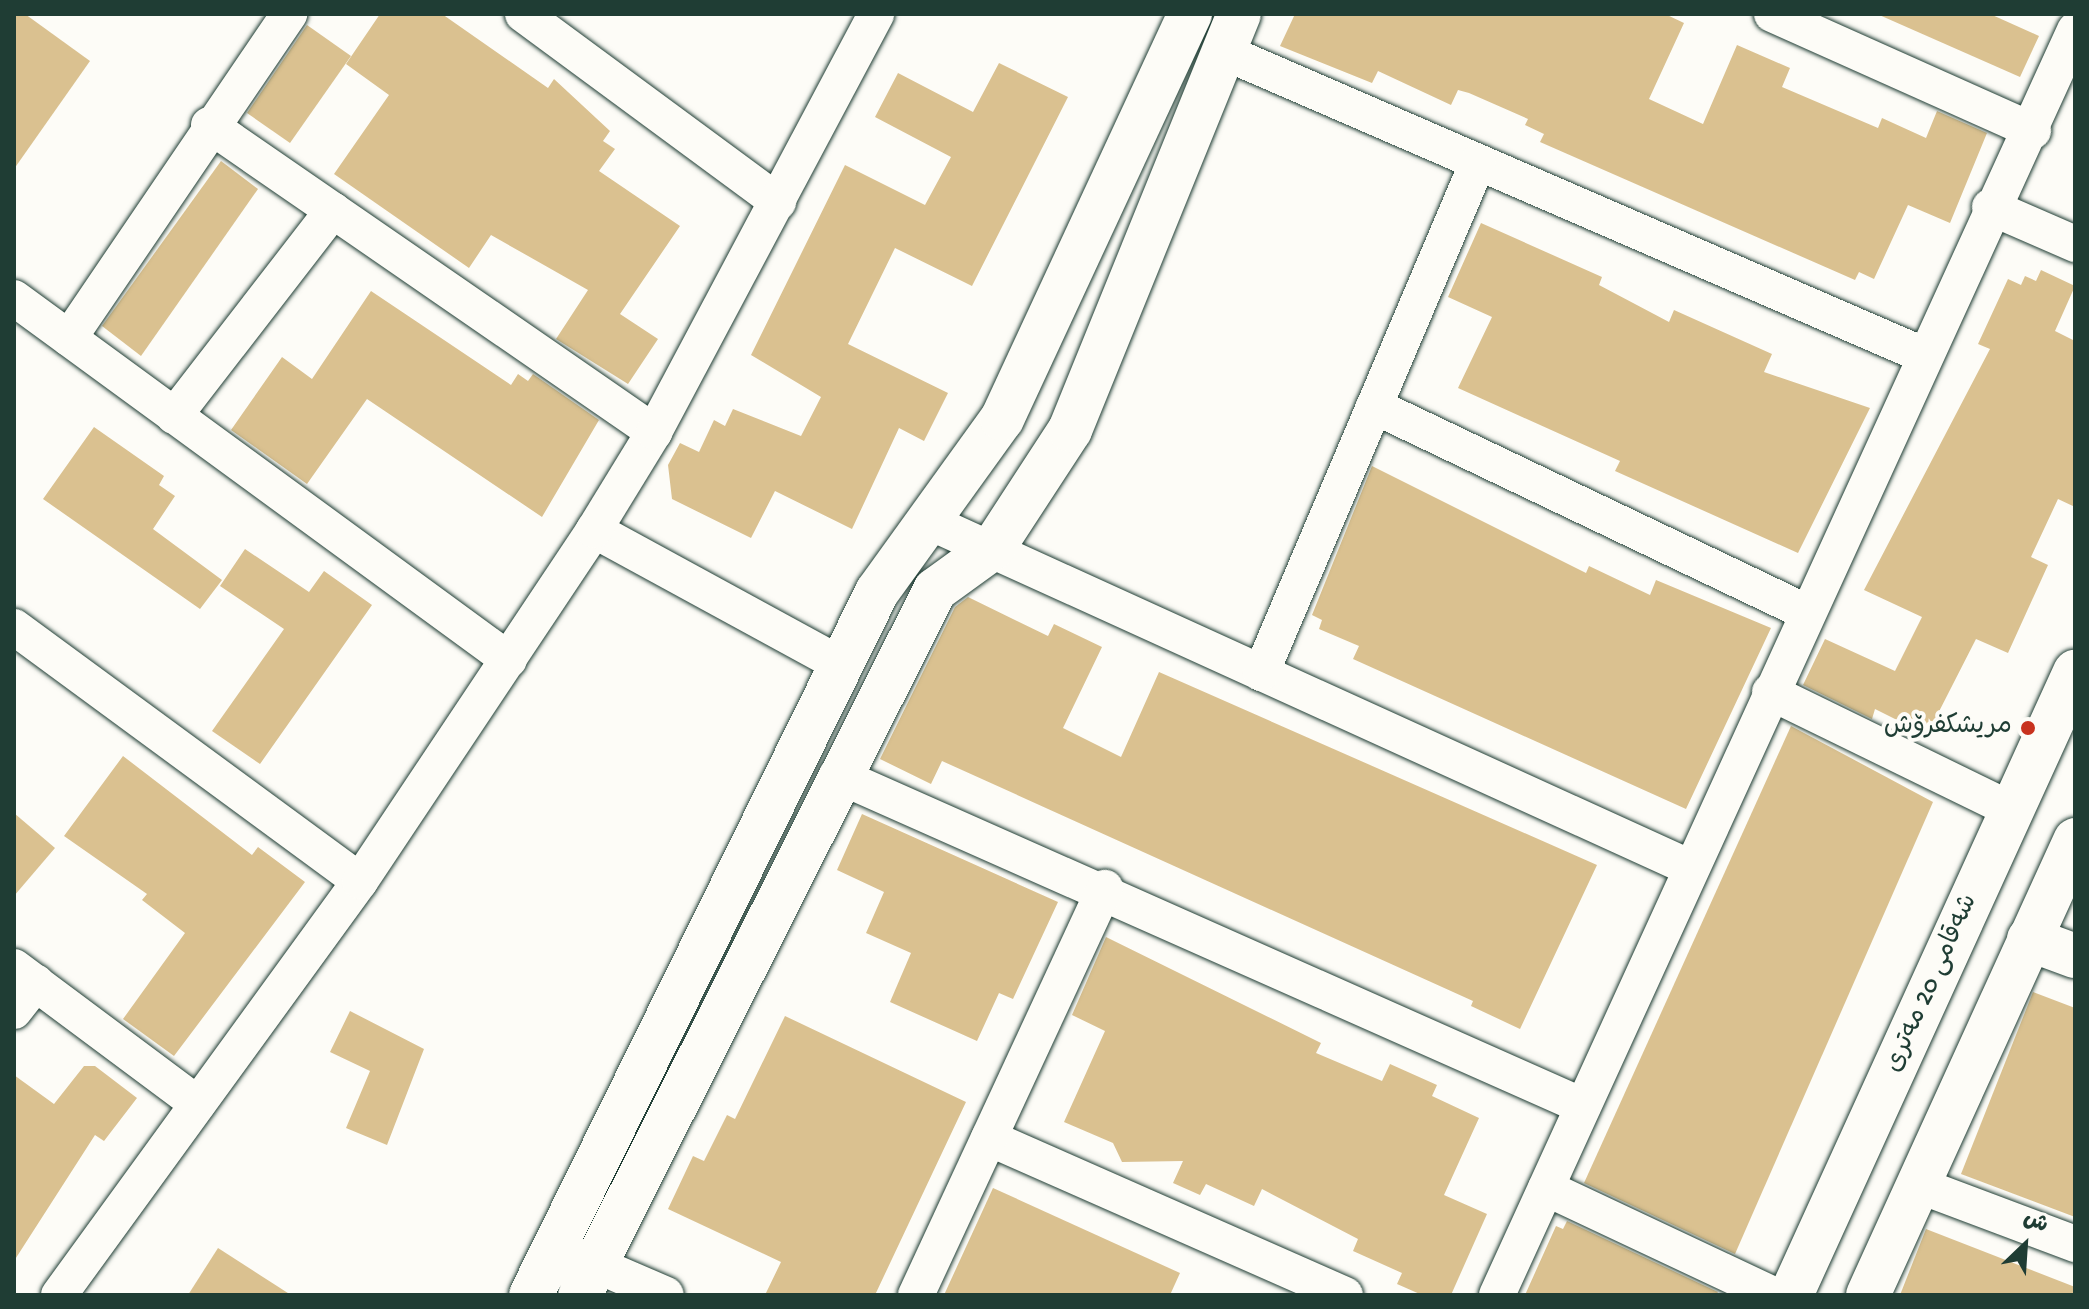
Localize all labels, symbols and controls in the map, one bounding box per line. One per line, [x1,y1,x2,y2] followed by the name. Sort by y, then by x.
[1884,712,2012,744] place label: مریشکفرۆش
[2019,719,2037,737] marker: مریشکفرۆش
[1880,890,1986,1078] street label: شەقامی 20 مەتری
[1985,1205,2065,1285] north arrow
[2019,1206,2052,1240] text: ش

